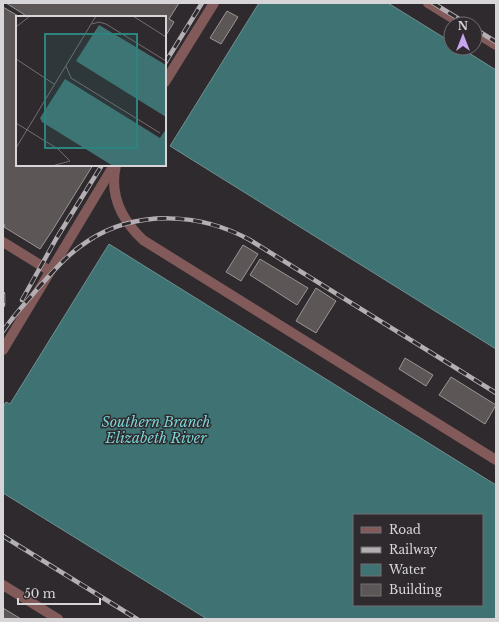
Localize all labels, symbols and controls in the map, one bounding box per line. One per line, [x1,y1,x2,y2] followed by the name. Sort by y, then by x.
[16,16,166,166] inset map
[443,16,483,56] north arrow
[458,19,469,33] text: N
[101,413,211,447] water label: Southern Branch Elizabeth River
[353,514,483,606] legend
[389,522,421,537] text: Road
[389,542,438,557] text: Railway
[388,562,426,577] text: Water
[18,580,100,606] scale bar
[389,582,443,597] text: Building
[24,586,56,601] text: 50 m

